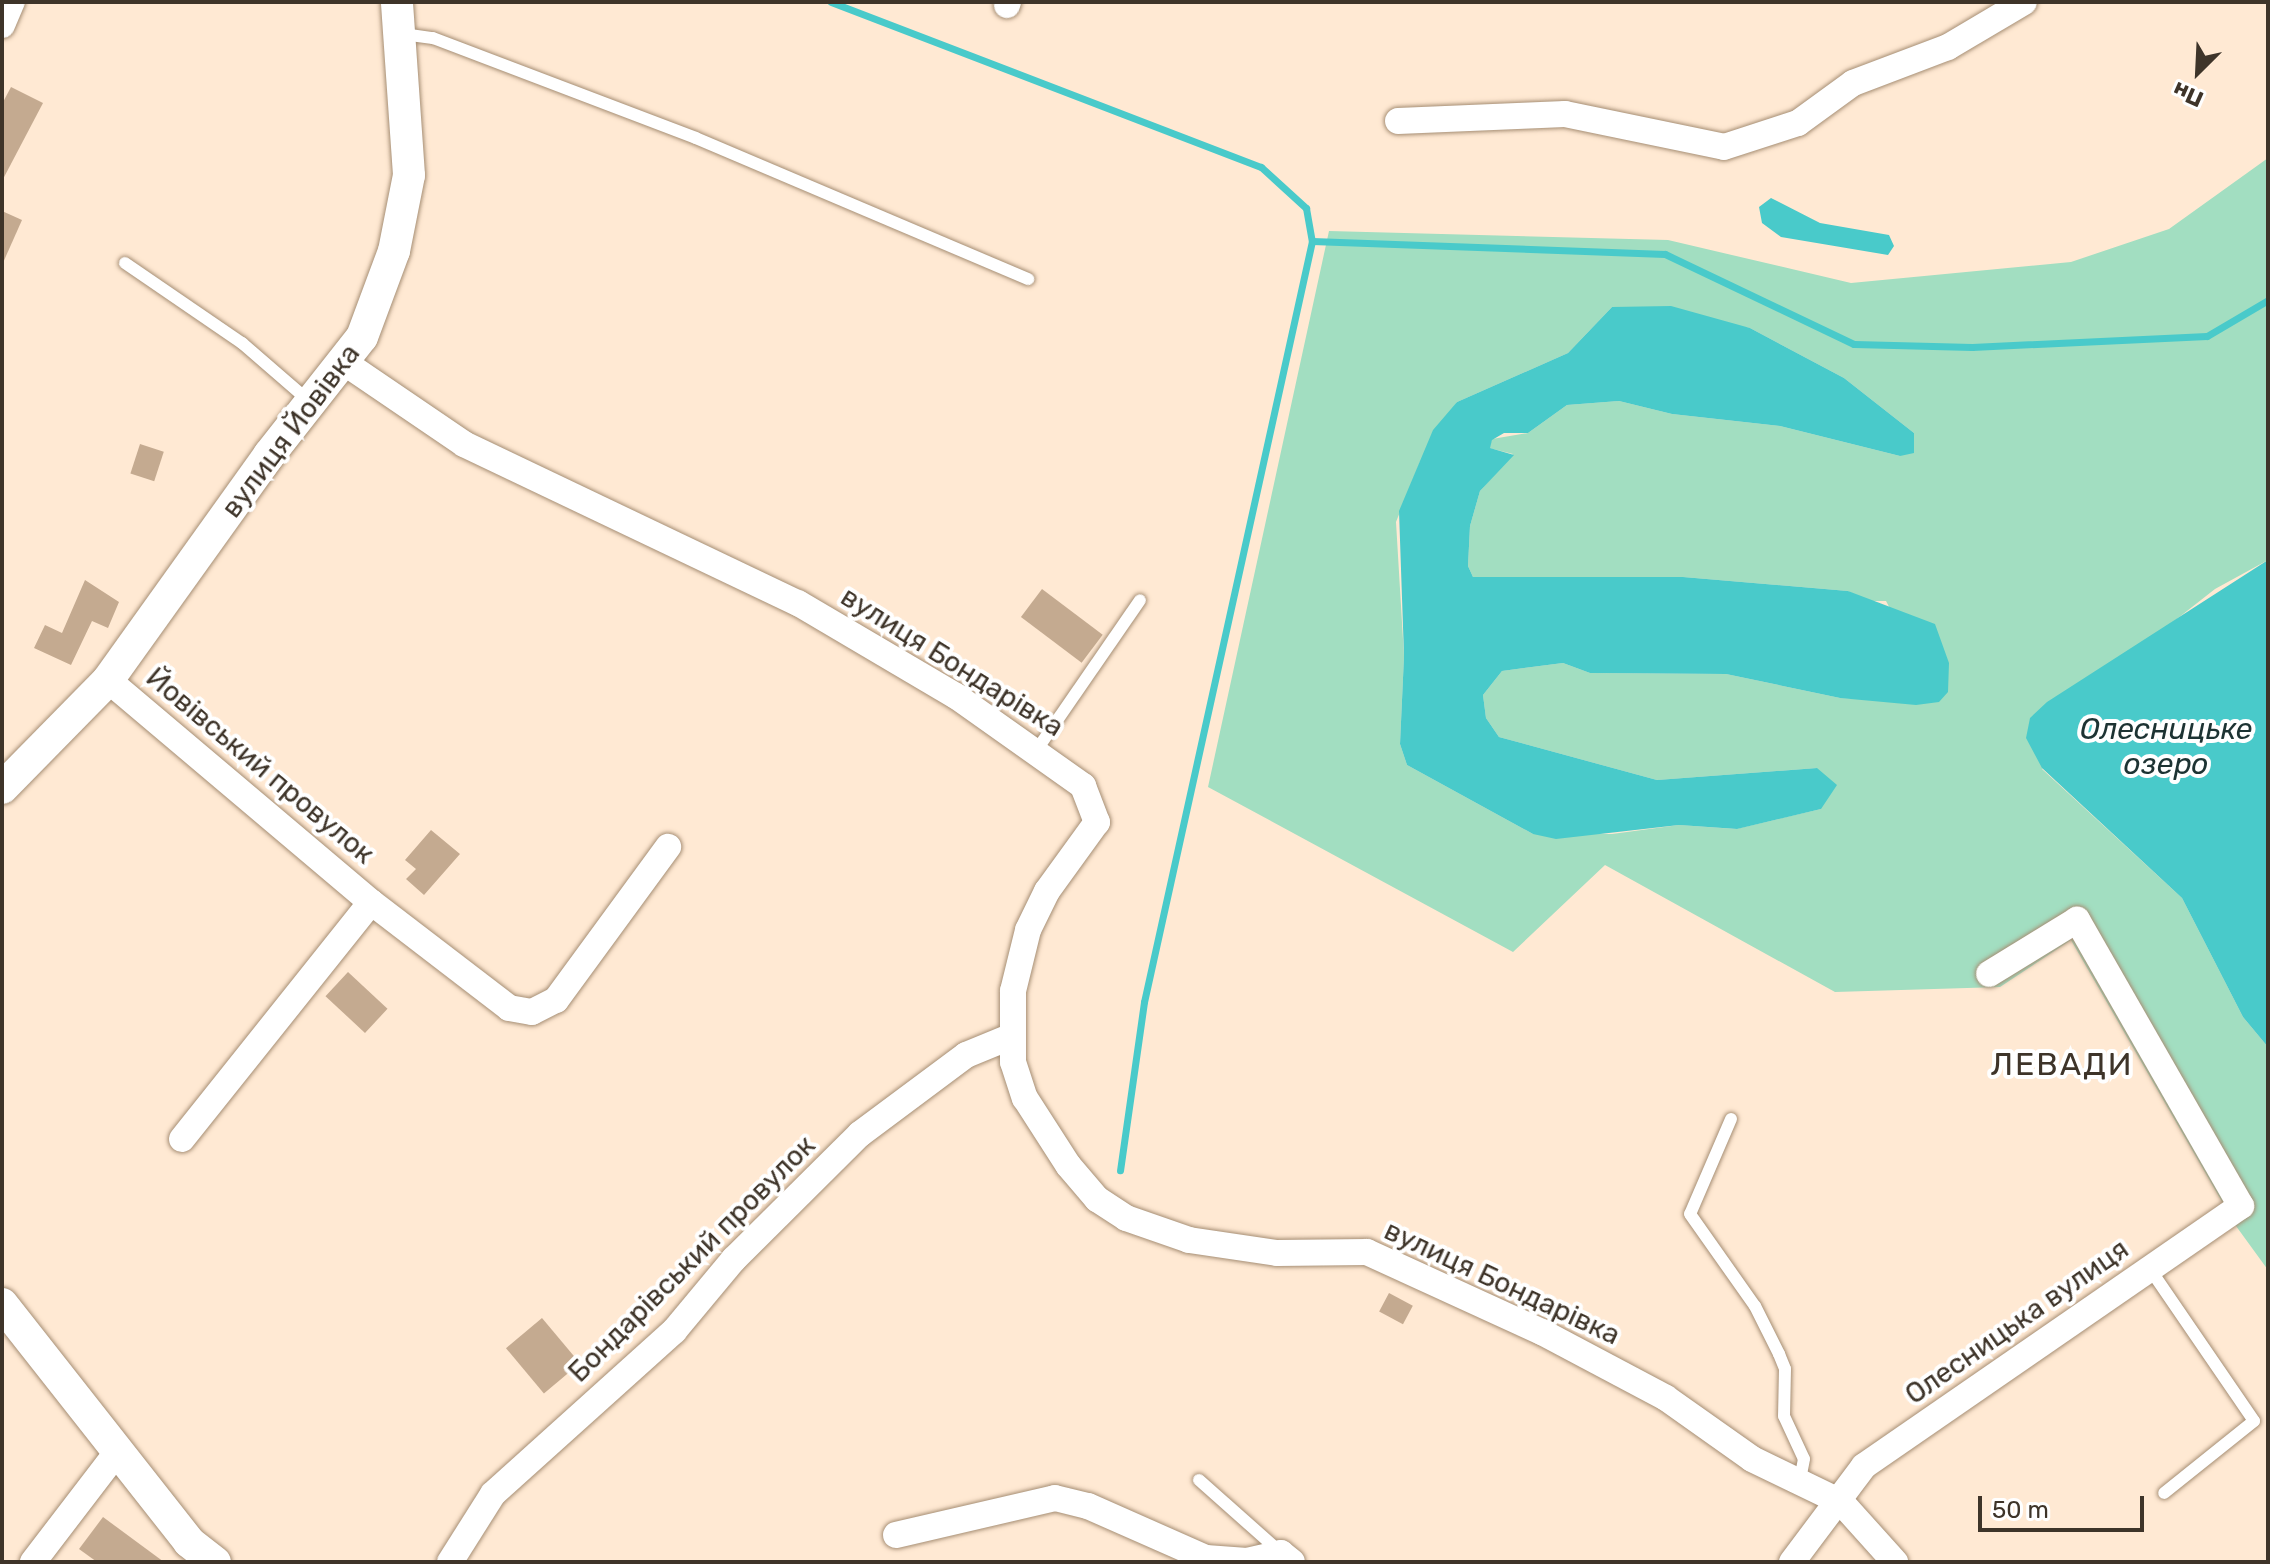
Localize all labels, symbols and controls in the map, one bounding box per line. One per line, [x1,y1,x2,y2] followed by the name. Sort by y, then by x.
[2158,32,2238,112] north arrow
[2169,76,2207,113] text: Пн
[215,338,367,524] street label: вулиця Йовівка
[835,580,1069,744] street label: вулиця Бондарівка
[139,661,381,871] street label: Йовівський провулок
[2080,711,2252,782] water label: Олесницьке озеро
[1990,1045,2134,1083] district label: ЛЕВАДИ
[562,1129,822,1389] street label: Бондарівський провулок
[1379,1214,1625,1352] street label: вулиця Бондарівка
[1899,1232,2135,1412] street label: Олесницька вулиця
[1982,1480,2148,1530] scale bar
[1992,1496,2049,1524] text: 50 m

